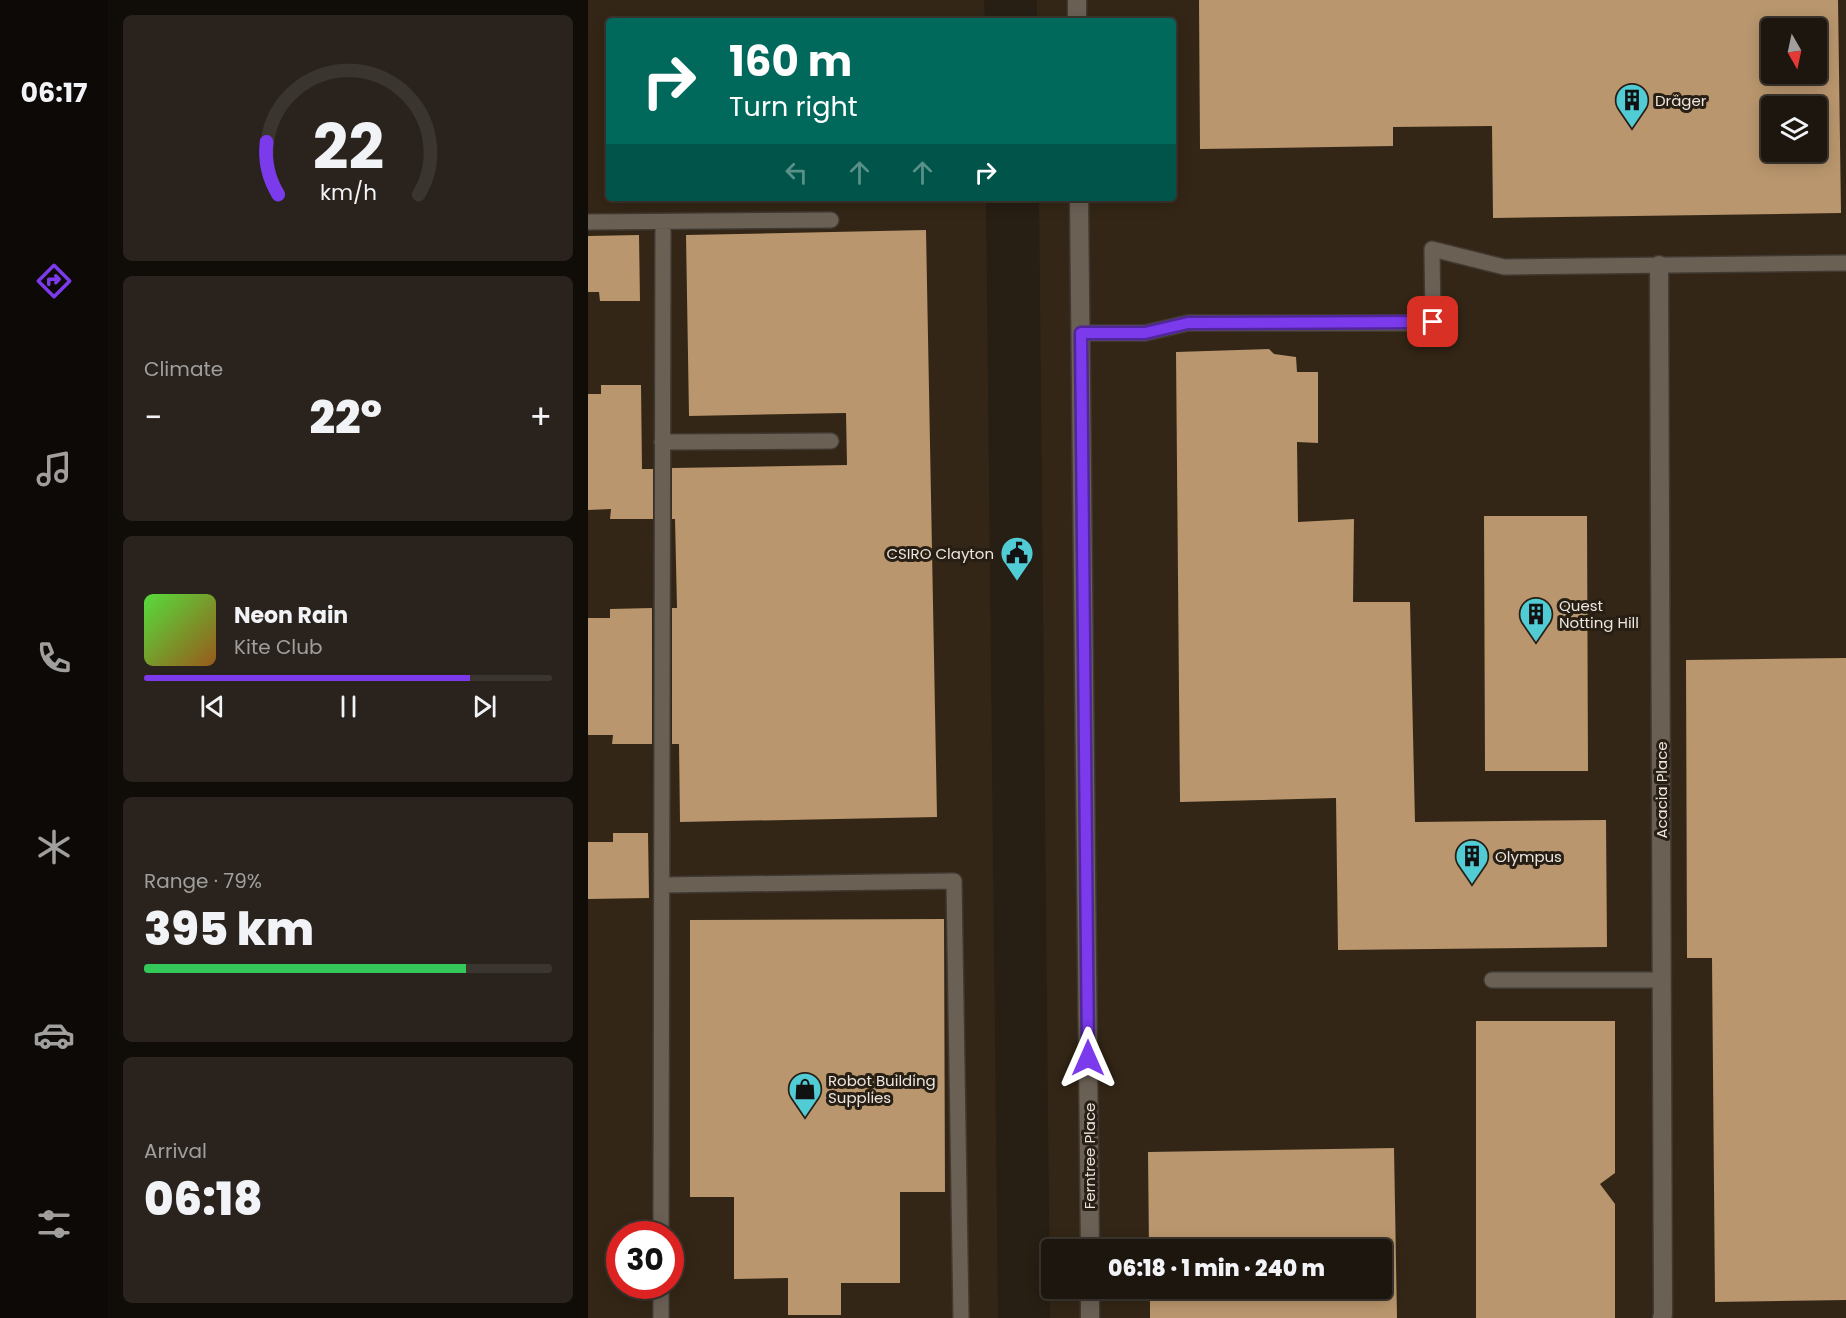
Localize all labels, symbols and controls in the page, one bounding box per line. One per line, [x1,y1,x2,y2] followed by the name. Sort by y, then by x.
[1761,18,1827,84] north arrow
[1761,18,1827,162] map controls
[729,32,852,91] text: 160 m
[630,42,708,120] icon: right
[20,74,88,111] text: 06:17
[1614,82,1650,129] building icon: Dräger
[729,88,858,125] text: Turn right
[1655,90,1707,111] place label: Dräger
[1761,96,1827,162] button: layers
[312,103,384,191] text: 22
[780,156,813,189] icon: left
[843,156,876,189] icon: ahead
[906,156,939,189] icon: ahead
[969,156,1002,189] icon: right
[319,177,377,208] text: km/h
[33,260,75,302] icon: directions
[1407,296,1458,347] pin
[1416,305,1449,338] icon: arrive
[144,355,223,383] text: Climate
[309,386,382,449] text: 22°
[144,394,162,441] text: −
[529,394,552,441] text: +
[33,448,75,490] icon: music
[999,535,1035,582] public building icon: CSIRO Clayton
[886,543,994,564] place label: CSIRO Clayton
[1559,595,1639,633] place label: Quest Notting Hill
[1518,596,1554,643] building icon: Quest Notting Hill
[234,600,348,631] text: Neon Rain
[234,633,323,661] text: Kite Club
[33,637,75,679] icon: phone
[196,690,229,723] icon: previous
[332,690,365,723] icon: pause
[468,690,501,723] icon: next
[1651,741,1672,839] street label: Acacia Place
[33,826,75,868] icon: climate
[1454,838,1490,885] building icon: Olympus
[1495,846,1562,867] place label: Olympus
[144,867,262,895] text: Range · 79%
[144,898,314,961] text: 395 km
[33,1014,75,1056] icon: car
[1056,1026,1120,1090] position arrow
[828,1070,936,1108] place label: Robot Building Supplies
[787,1071,823,1118] shop icon: Robot Building Supplies
[1079,1103,1100,1209] street label: Ferntree Place
[144,1137,207,1165] text: Arrival
[144,1168,263,1231] text: 06:18
[33,1203,75,1245] icon: filters
[606,1221,684,1299] speed limit sign: 30
[1108,1253,1325,1284] text: 06:18 · 1 min · 240 m

